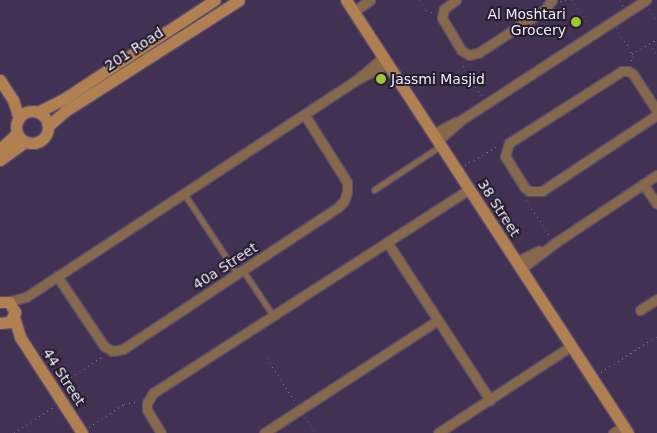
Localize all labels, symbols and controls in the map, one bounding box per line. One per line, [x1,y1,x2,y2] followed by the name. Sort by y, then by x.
[488,6,566,38] place label: Al Moshtari Grocery
[570,16,582,28] marker: Al Moshtari Grocery
[102,24,166,74] street label: 201 Road
[391,71,485,87] place label: Jassmi Masjid
[375,73,387,85] marker: Jassmi Masjid
[474,176,524,240] street label: 38 Street
[190,239,260,293] street label: 40a Street
[39,345,89,409] street label: 44 Street

